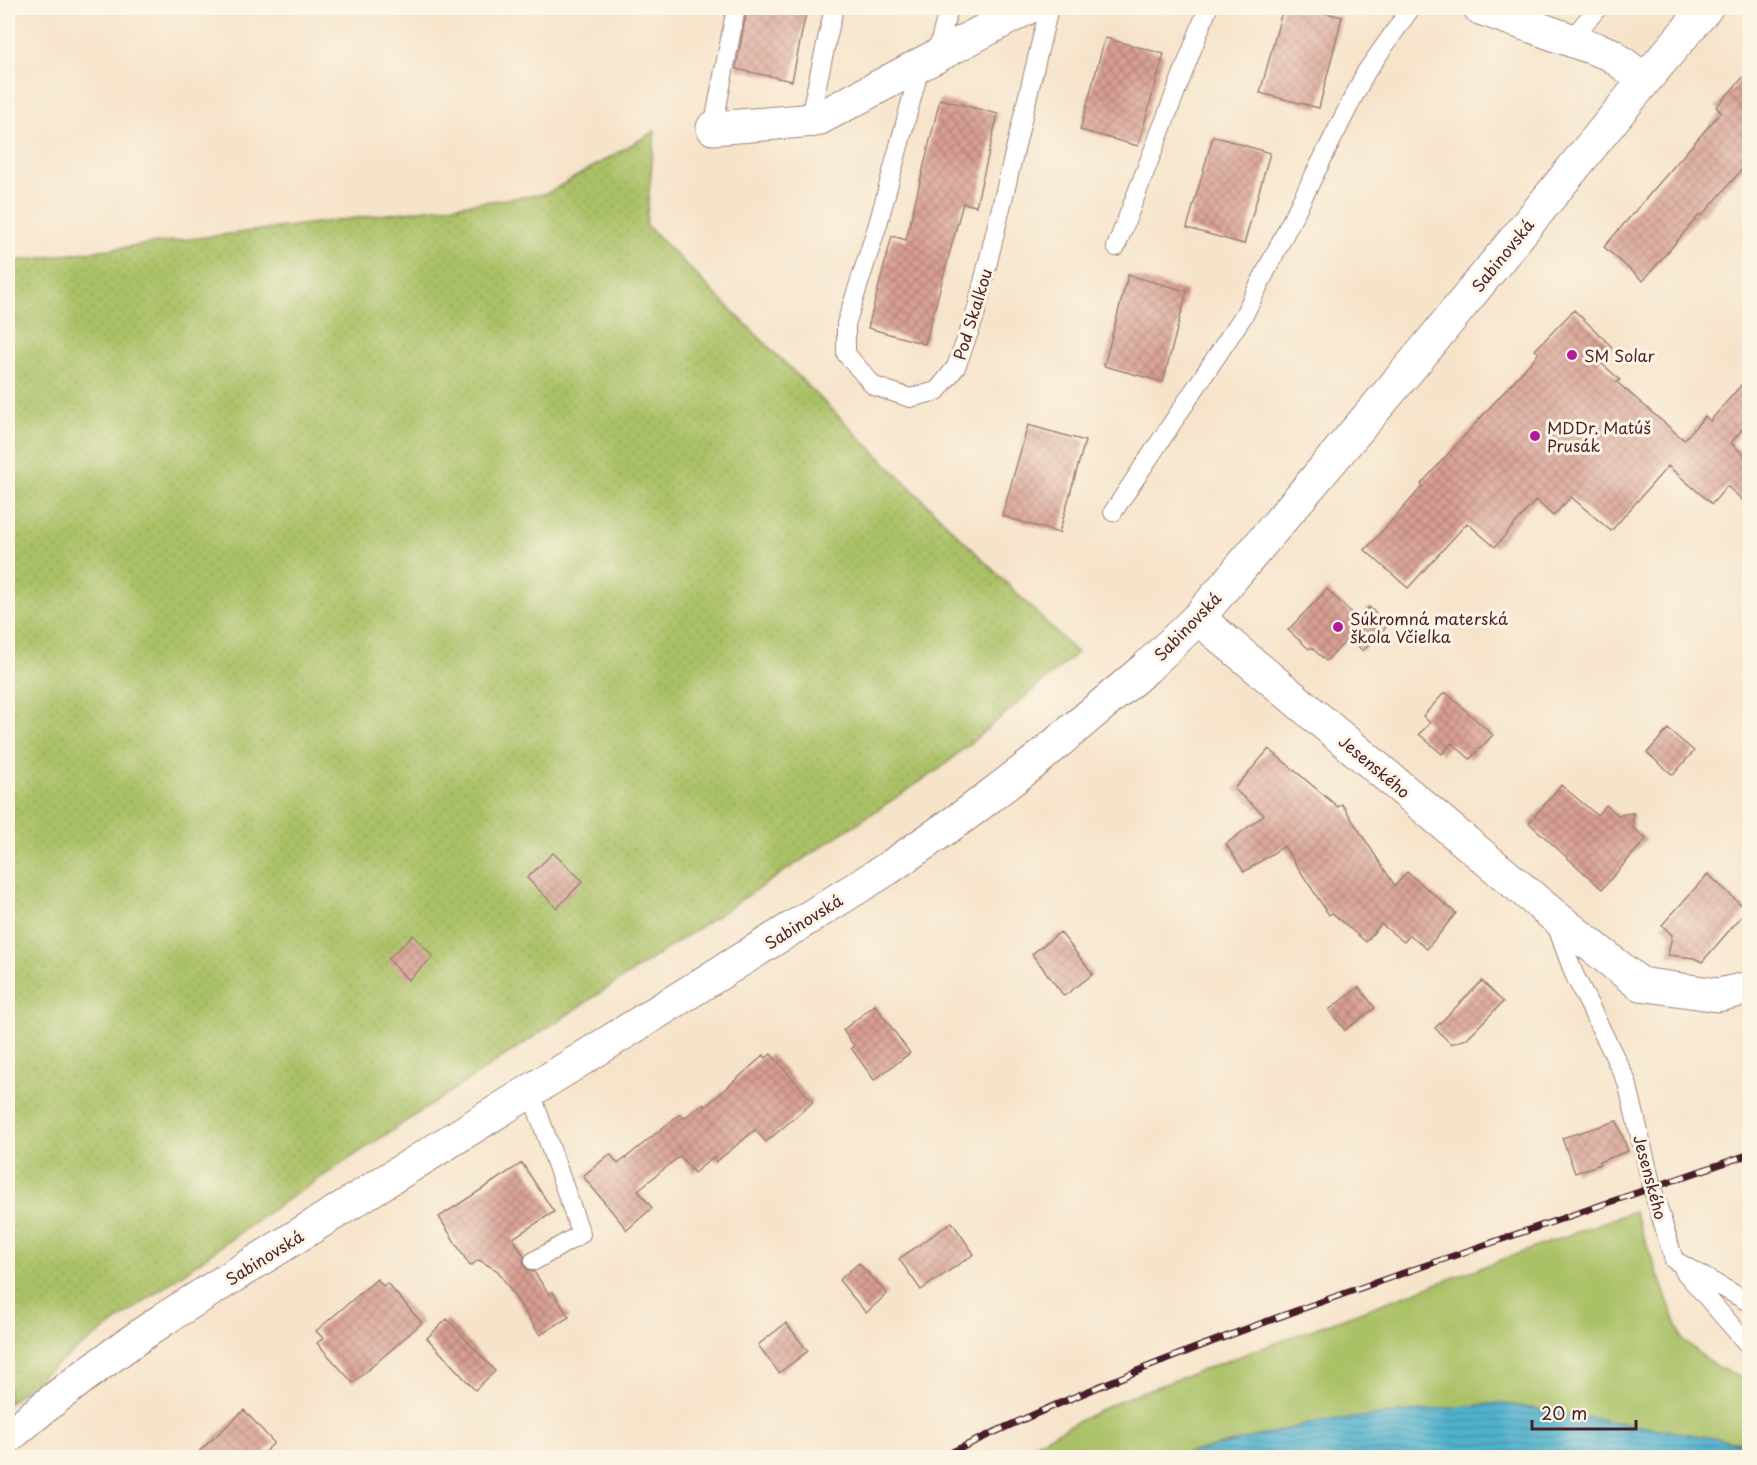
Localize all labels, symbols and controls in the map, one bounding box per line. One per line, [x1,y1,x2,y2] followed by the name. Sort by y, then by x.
[1465,213,1539,297] street label: Sabinovská
[947,265,997,363] street label: Pod Skalkou
[1584,343,1656,367] place label: SM Solar
[1565,348,1579,362] marker: SM Solar
[1547,415,1651,457] place label: MDDr. Matúš Prusák
[1528,429,1542,443] marker: MDDr. Matúš Prusák
[1148,586,1226,666] street label: Sabinovská
[1350,606,1508,648] place label: Súkromná materská škola Včielka
[1331,620,1345,634] marker: Súkromná materská škola Včielka
[1334,729,1416,803] street label: Jesenského
[760,888,847,954] street label: Sabinovská
[1628,1132,1674,1222] street label: Jesenského
[221,1224,308,1290] street label: Sabinovská
[1532,1393,1636,1431] scale bar
[1541,1399,1587,1426] text: 20 m

